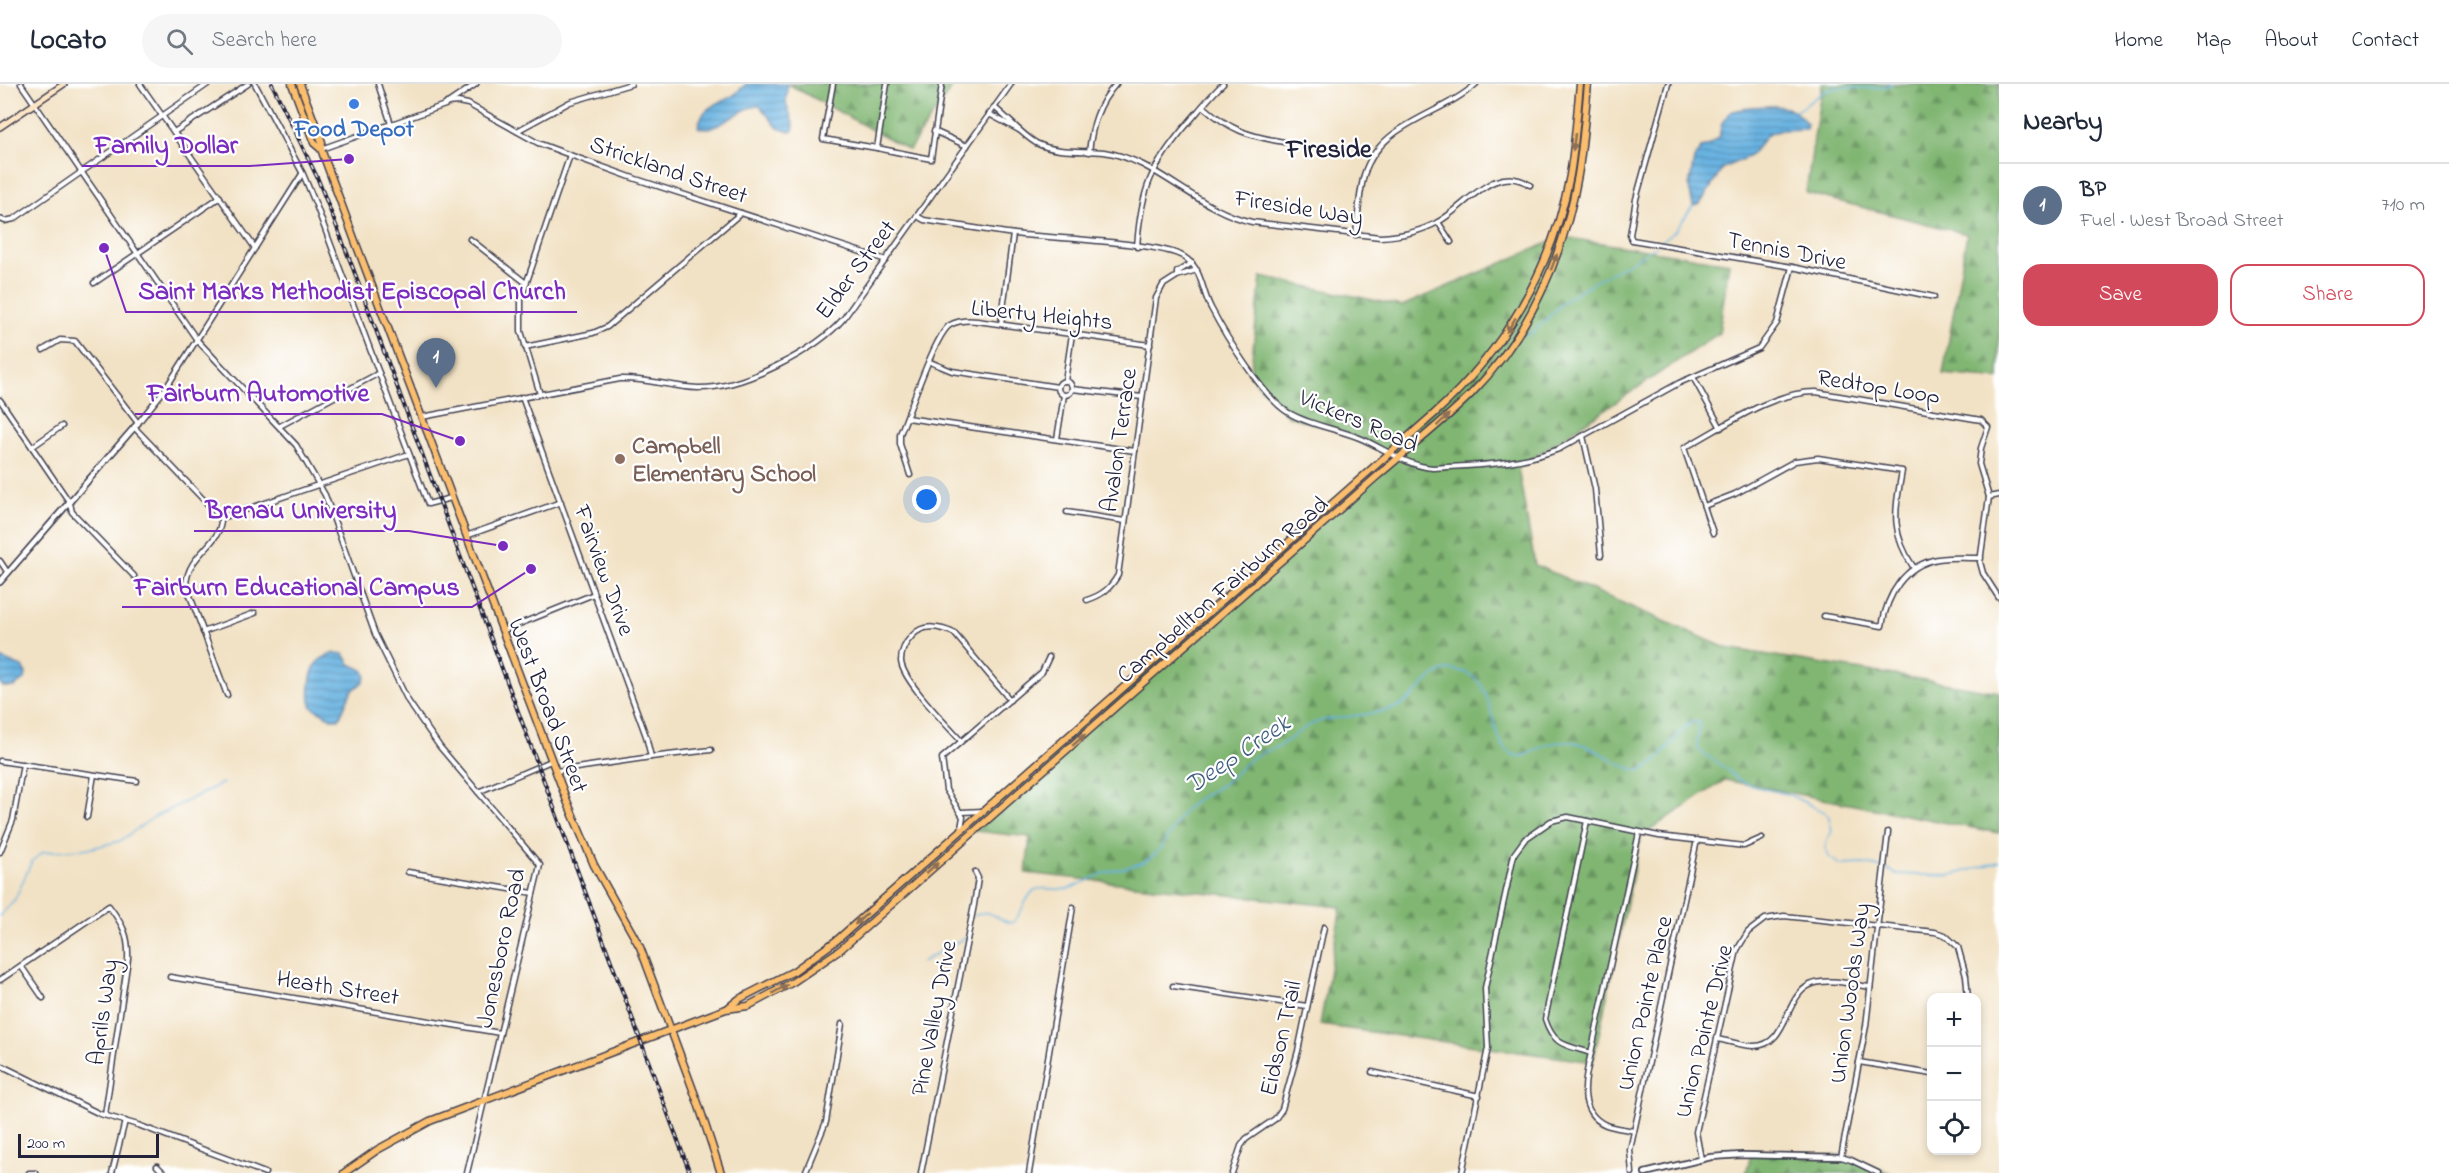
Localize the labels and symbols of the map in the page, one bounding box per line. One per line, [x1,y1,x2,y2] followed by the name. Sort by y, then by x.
[347,97,361,111] marker: Food Depot
[293,113,415,148] place label: Food Depot
[82,122,250,166] callout: Family Dollar
[92,128,239,166] text: Family Dollar
[584,128,752,215] street label: Strickland Street
[1284,132,1373,170] district label: Fireside
[1569,133,1578,152] one-way arrow
[1231,182,1365,238] street label: Fireside Way
[808,213,906,328] street label: Elder Street
[1724,224,1849,281] street label: Tennis Drive
[1549,253,1559,271] one-way arrow
[126,268,577,312] callout: Saint Marks Methodist Episcopal Church
[138,274,566,312] text: Saint Marks Methodist Episcopal Church
[969,292,1114,342] street label: Liberty Heights
[1505,317,1516,333] one-way arrow
[416,338,456,388] pin: 1
[1815,361,1943,415] street label: Redtop Loop
[1093,366,1148,515] street label: Avalon Terrace
[135,370,382,414] callout: Fairburn Automotive
[145,376,370,414] text: Fairburn Automotive
[1292,381,1424,463] street label: Vickers Road
[1436,414,1450,428] one-way arrow
[632,430,816,494] place label: Campbell Elementary School
[613,452,627,466] marker: Campbell Elementary School
[912,485,941,514] your location
[194,487,409,531] callout: Brenau University
[1110,488,1338,693] street label: Campbellton Fairburn Road
[205,493,396,531] text: Brenau University
[563,500,643,641] street label: Fairview Drive
[122,563,472,607] callout: Fairburn Educational Campus
[132,570,460,608] text: Fairburn Educational Campus
[497,613,596,798] street label: West Broad Street
[1178,705,1300,805] water label: Deep Creek
[1071,734,1086,747] one-way arrow
[924,862,939,875] one-way arrow
[468,865,537,1032] street label: Jonesboro Road
[1821,901,1882,1086] street label: Union Woods Way
[854,912,869,925] one-way arrow
[1609,912,1684,1094] street label: Union Pointe Place
[903,937,969,1099] street label: Pine Valley Drive
[1667,941,1744,1122] street label: Union Pointe Drive
[80,957,130,1068] street label: Aprils Way
[274,963,401,1016] street label: Heath Street
[1252,977,1313,1100] street label: Eidson Trail
[772,984,789,994] one-way arrow
[18,1131,159,1158] scale bar

